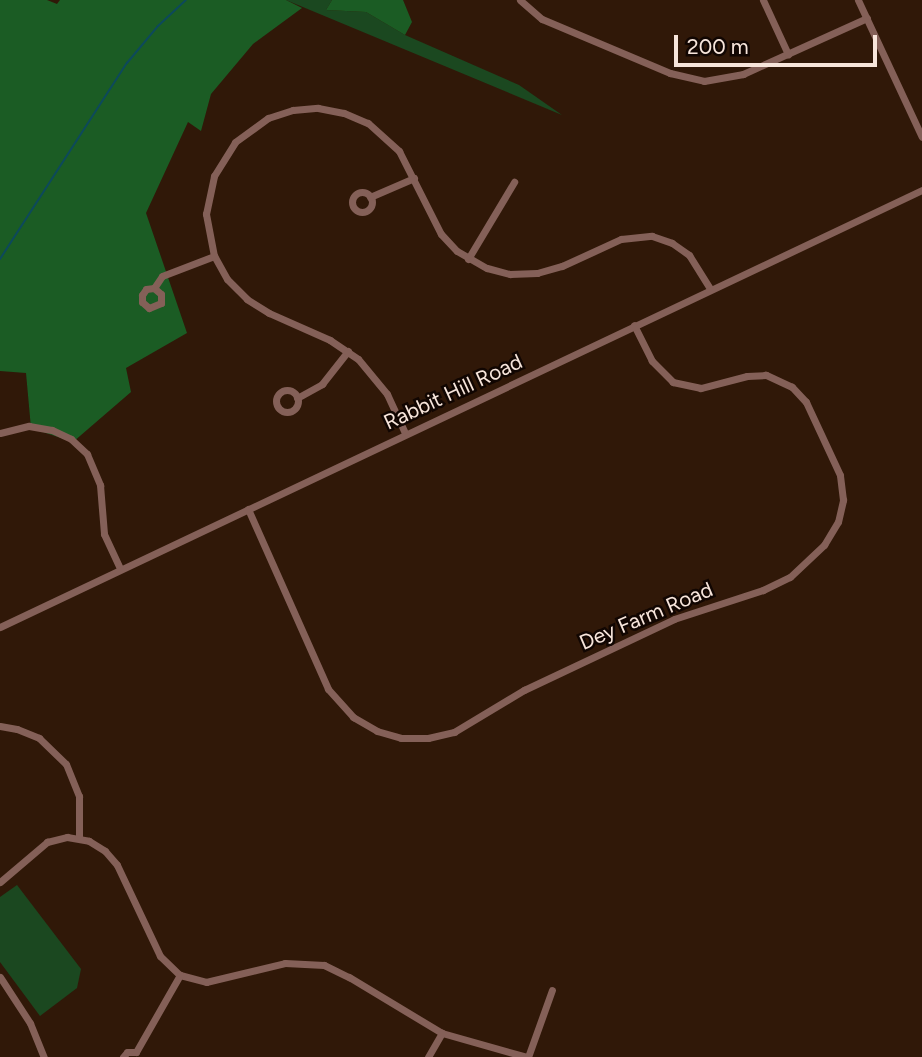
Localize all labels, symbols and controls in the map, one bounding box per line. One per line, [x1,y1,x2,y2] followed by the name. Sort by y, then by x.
[677,21,880,65] scale bar
[687,34,749,59] text: 200 m
[380,349,526,435] street label: Rabbit Hill Road
[576,577,716,655] street label: Dey Farm Road

